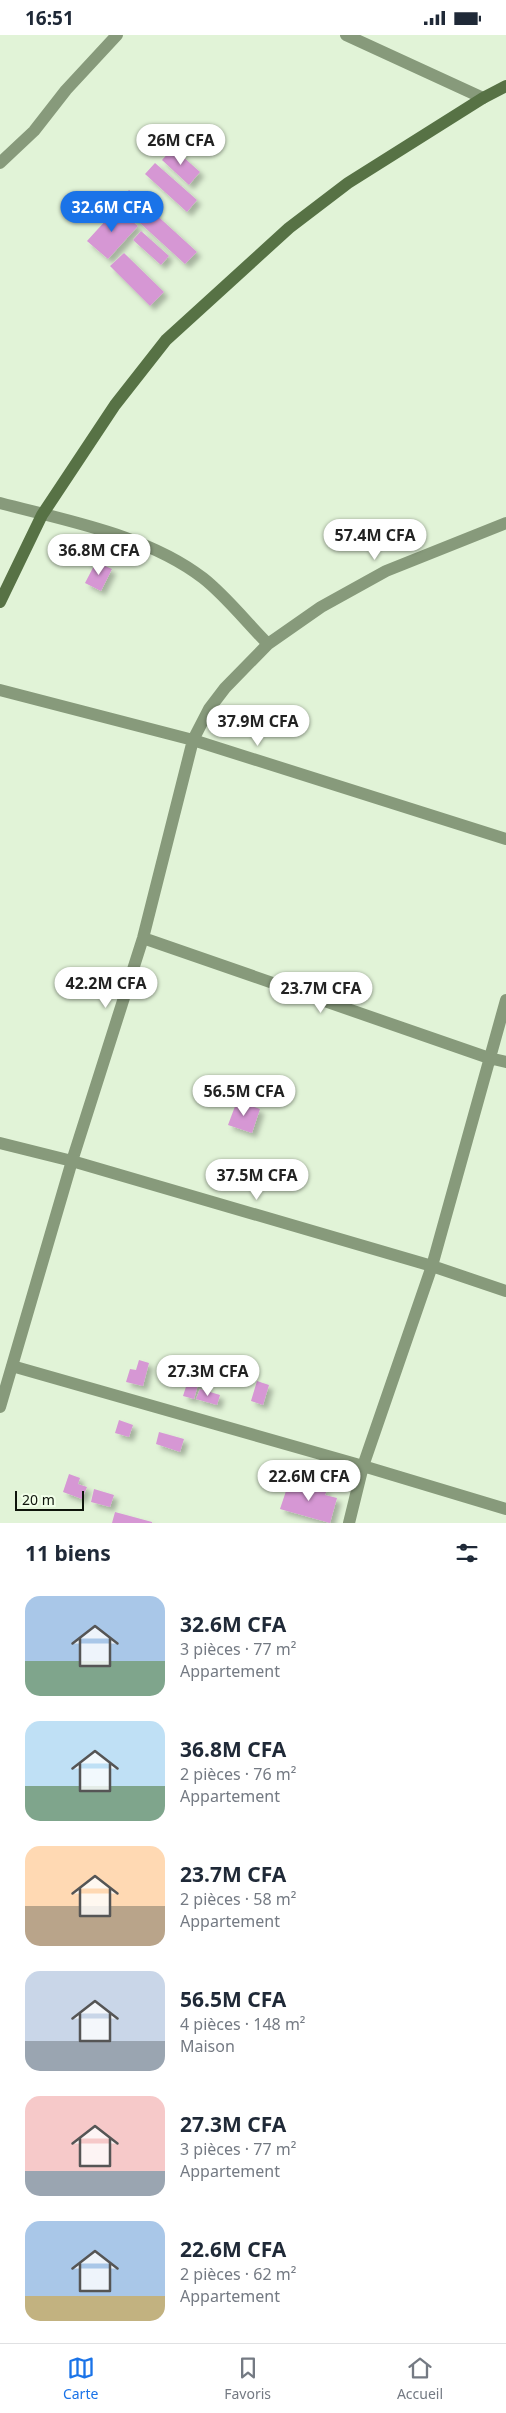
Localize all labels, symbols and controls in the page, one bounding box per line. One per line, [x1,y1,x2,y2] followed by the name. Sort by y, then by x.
[25,5,74,31] text: 16:51
[135,123,227,166] pin: 26M CFA
[147,129,215,151] text: 26M CFA
[55,191,169,233] pin: 32.6M CFA
[71,196,153,218] text: 32.6M CFA
[318,519,432,561] pin: 57.4M CFA
[334,524,416,546] text: 57.4M CFA
[42,533,156,576] pin: 36.8M CFA
[58,539,140,561] text: 36.8M CFA
[201,705,315,747] pin: 37.9M CFA
[217,710,299,732] text: 37.9M CFA
[49,967,163,1009] pin: 42.2M CFA
[264,971,378,1014] pin: 23.7M CFA
[65,972,147,994] text: 42.2M CFA
[280,977,362,999] text: 23.7M CFA
[187,1075,301,1117] pin: 56.5M CFA
[203,1080,285,1102] text: 56.5M CFA
[200,1159,314,1201] pin: 37.5M CFA
[216,1164,298,1186] text: 37.5M CFA
[151,1355,265,1397] pin: 27.3M CFA
[167,1360,249,1382] text: 27.3M CFA
[252,1459,366,1502] pin: 22.6M CFA
[268,1465,350,1487] text: 22.6M CFA
[15,1488,84,1511] scale bar
[22,1490,55,1509] text: 20 m
[25,1539,111,1567] text: 11 biens
[453,1539,481,1567] icon: filters
[180,1610,286,1638] text: 32.6M CFA
[65,1616,125,1676] icon: home
[180,1638,296,1660] text: 3 pièces · 77 m²
[180,1660,280,1682] text: Appartement
[180,1735,286,1763] text: 36.8M CFA
[65,1741,125,1801] icon: home
[180,1763,296,1785] text: 2 pièces · 76 m²
[180,1785,280,1807] text: Appartement
[180,1860,286,1888] text: 23.7M CFA
[65,1866,125,1926] icon: home
[180,1888,296,1910] text: 2 pièces · 58 m²
[180,1910,280,1932] text: Appartement
[180,1985,286,2013] text: 56.5M CFA
[65,1991,125,2051] icon: home
[180,2013,305,2035] text: 4 pièces · 148 m²
[180,2035,235,2057] text: Maison
[180,2110,286,2138] text: 27.3M CFA
[65,2116,125,2176] icon: home
[180,2138,296,2160] text: 3 pièces · 77 m²
[180,2160,280,2182] text: Appartement
[180,2235,286,2263] text: 22.6M CFA
[65,2241,125,2301] icon: home
[180,2263,296,2285] text: 2 pièces · 62 m²
[180,2285,280,2307] text: Appartement
[63,2354,98,2403] tab: Carte
[224,2354,271,2403] tab: Favoris
[397,2354,443,2403] tab: Accueil

